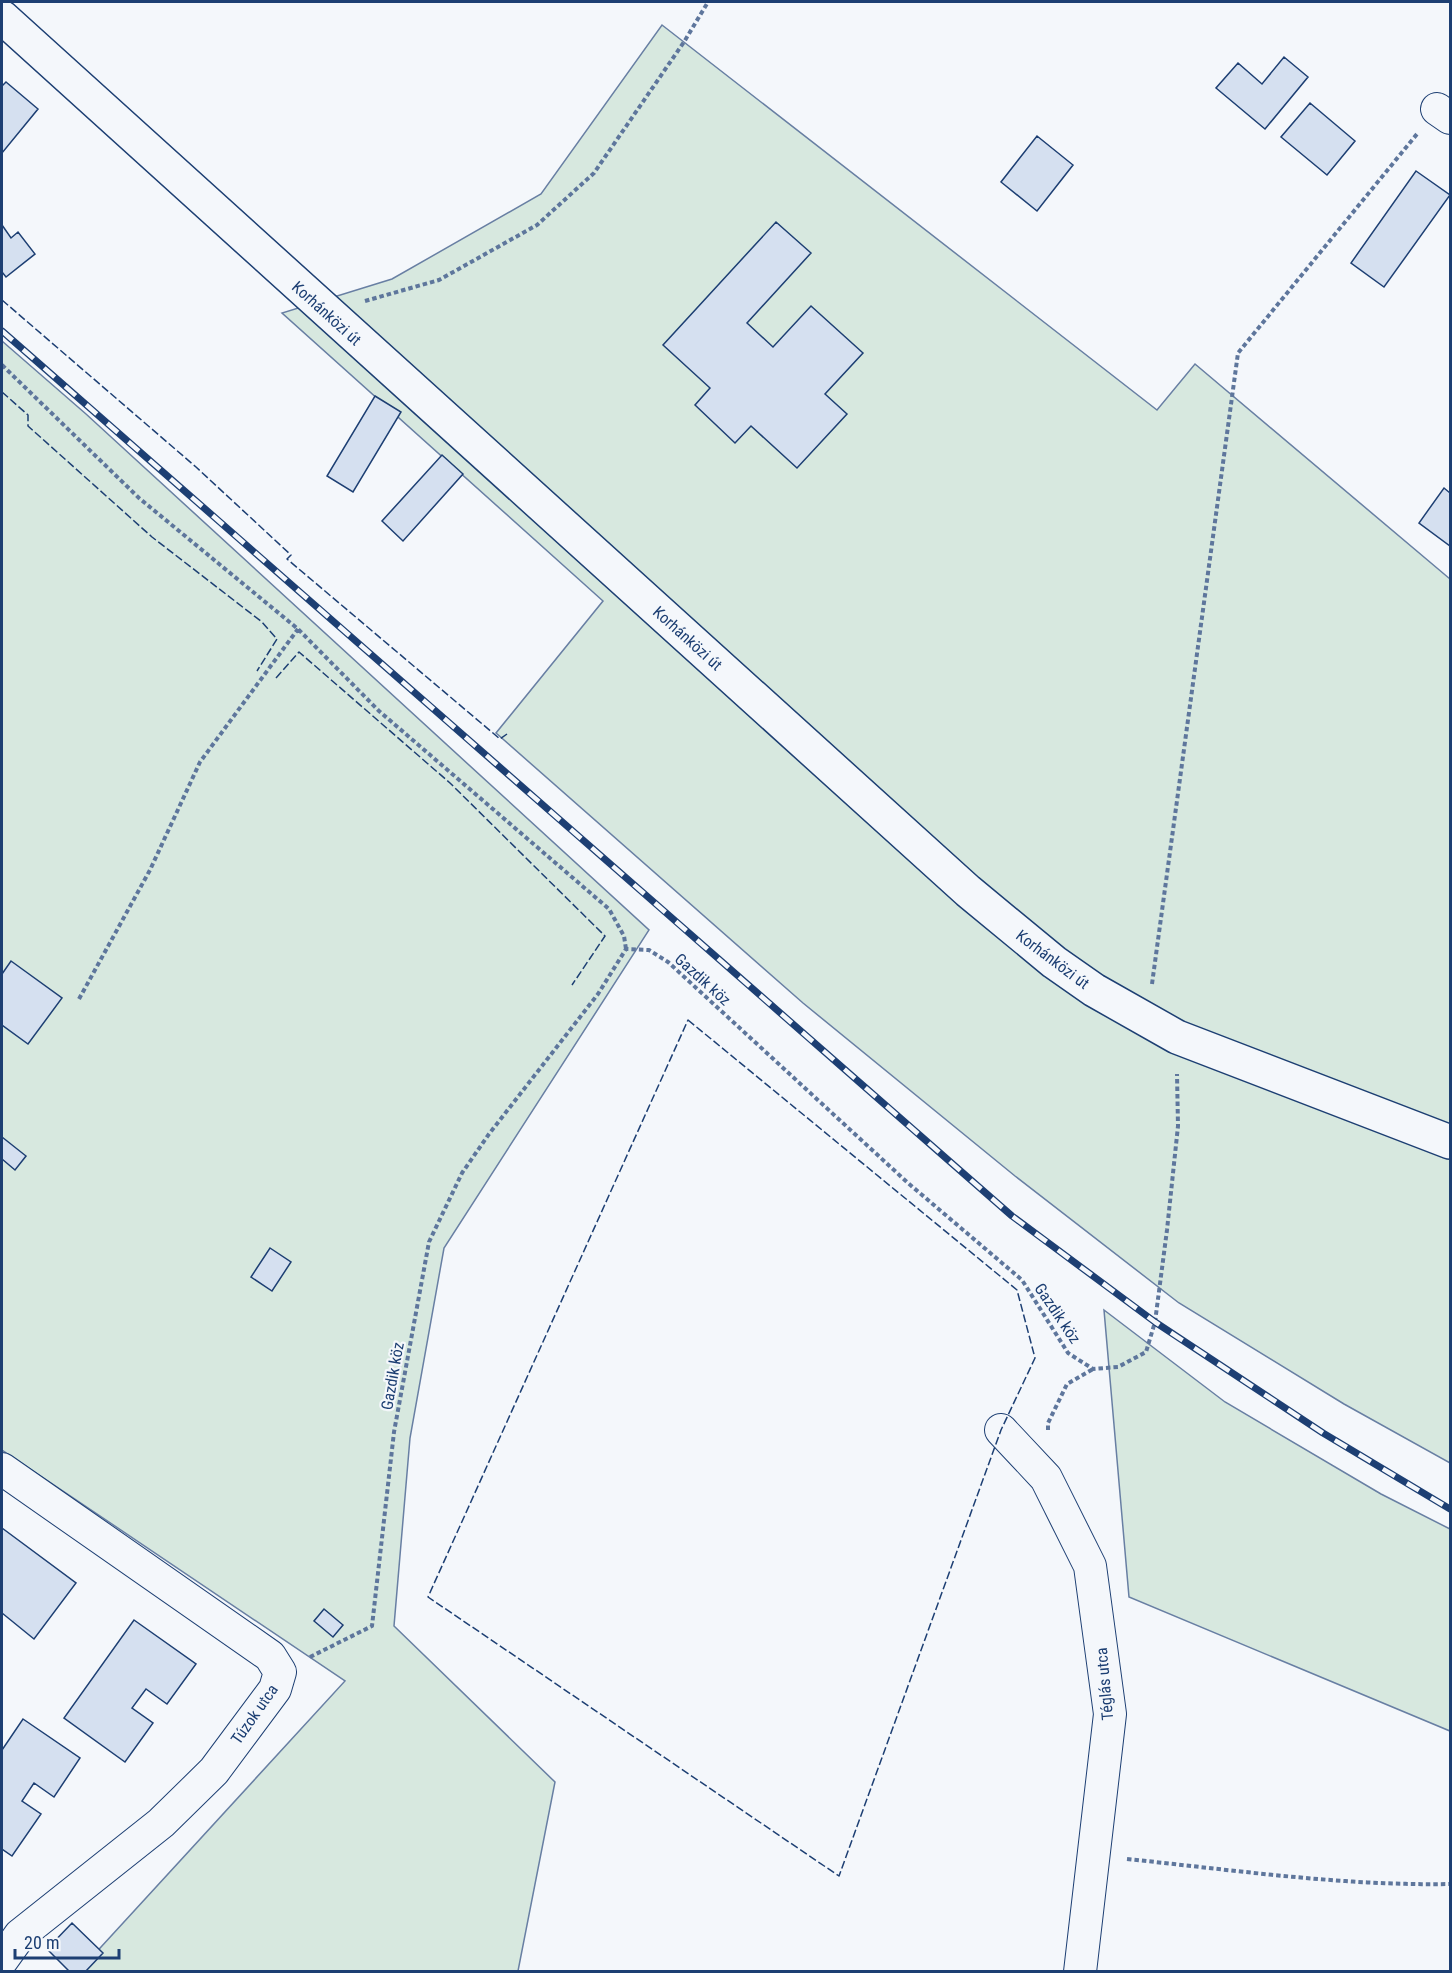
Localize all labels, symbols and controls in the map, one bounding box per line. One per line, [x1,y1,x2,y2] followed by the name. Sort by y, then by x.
[288,277,365,350] street label: Korhánközi út
[649,602,726,675] street label: Korhánközi út
[1012,926,1093,993] street label: Korhánközi út
[671,949,735,1009] street label: Gazdik köz
[1031,1280,1085,1347] street label: Gazdik köz
[377,1341,408,1412] street label: Gazdik köz
[1092,1647,1117,1721] street label: Téglás utca
[227,1681,282,1748] street label: Túzok utca
[15,1922,118,1960] scale bar
[24,1932,59,1953] text: 20 m

